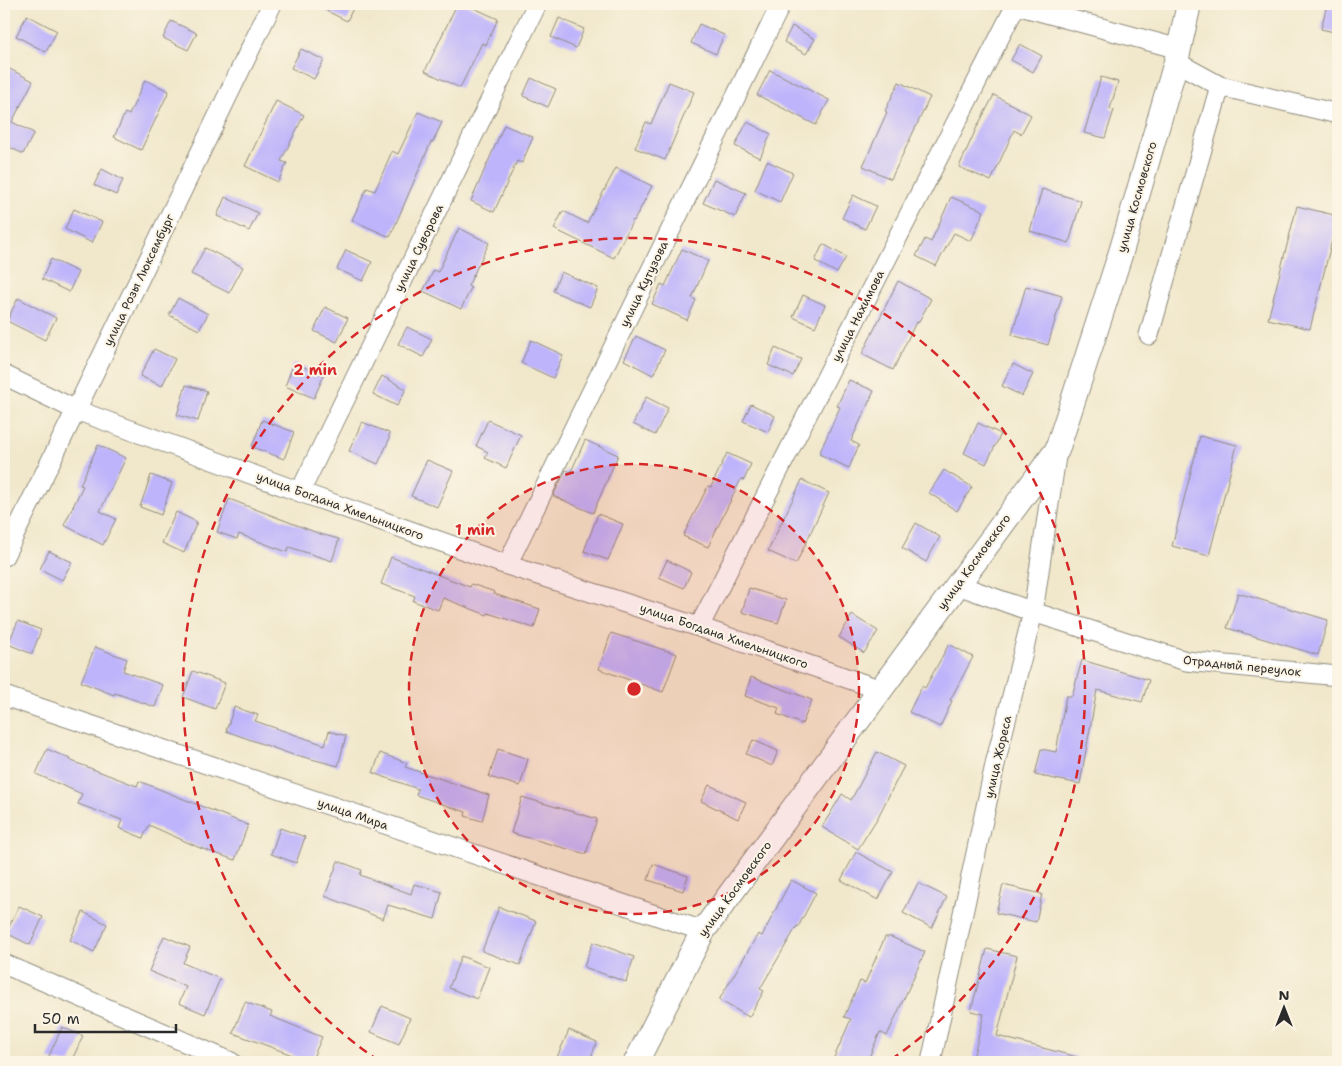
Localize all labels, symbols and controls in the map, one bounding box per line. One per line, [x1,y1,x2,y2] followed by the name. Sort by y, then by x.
[1113,140,1161,254] street label: улица Космовского
[391,201,447,295] street label: улица Суворова
[100,211,178,349] street label: улица Розы Люксембург
[616,238,672,330] street label: улица Кутузова
[828,267,888,365] street label: улица Нахимова
[293,360,337,380] text: 2 min
[254,468,426,544] street label: улица Богдана Хмельницкого
[934,511,1014,613] street label: улица Космовского
[455,520,495,540] text: 1 min
[638,600,810,672] street label: улица Богдана Хмельницкого
[1182,652,1302,680] street label: Отрадный переулок
[625,680,643,698] centre of rings
[981,714,1015,800] street label: улица Жореса
[315,794,391,834] street label: улица Мира
[695,838,775,940] street label: улица Космовского
[1260,984,1310,1034] north arrow
[1278,986,1290,1004] text: N
[35,1001,176,1033] scale bar
[42,1009,80,1029] text: 50 m

